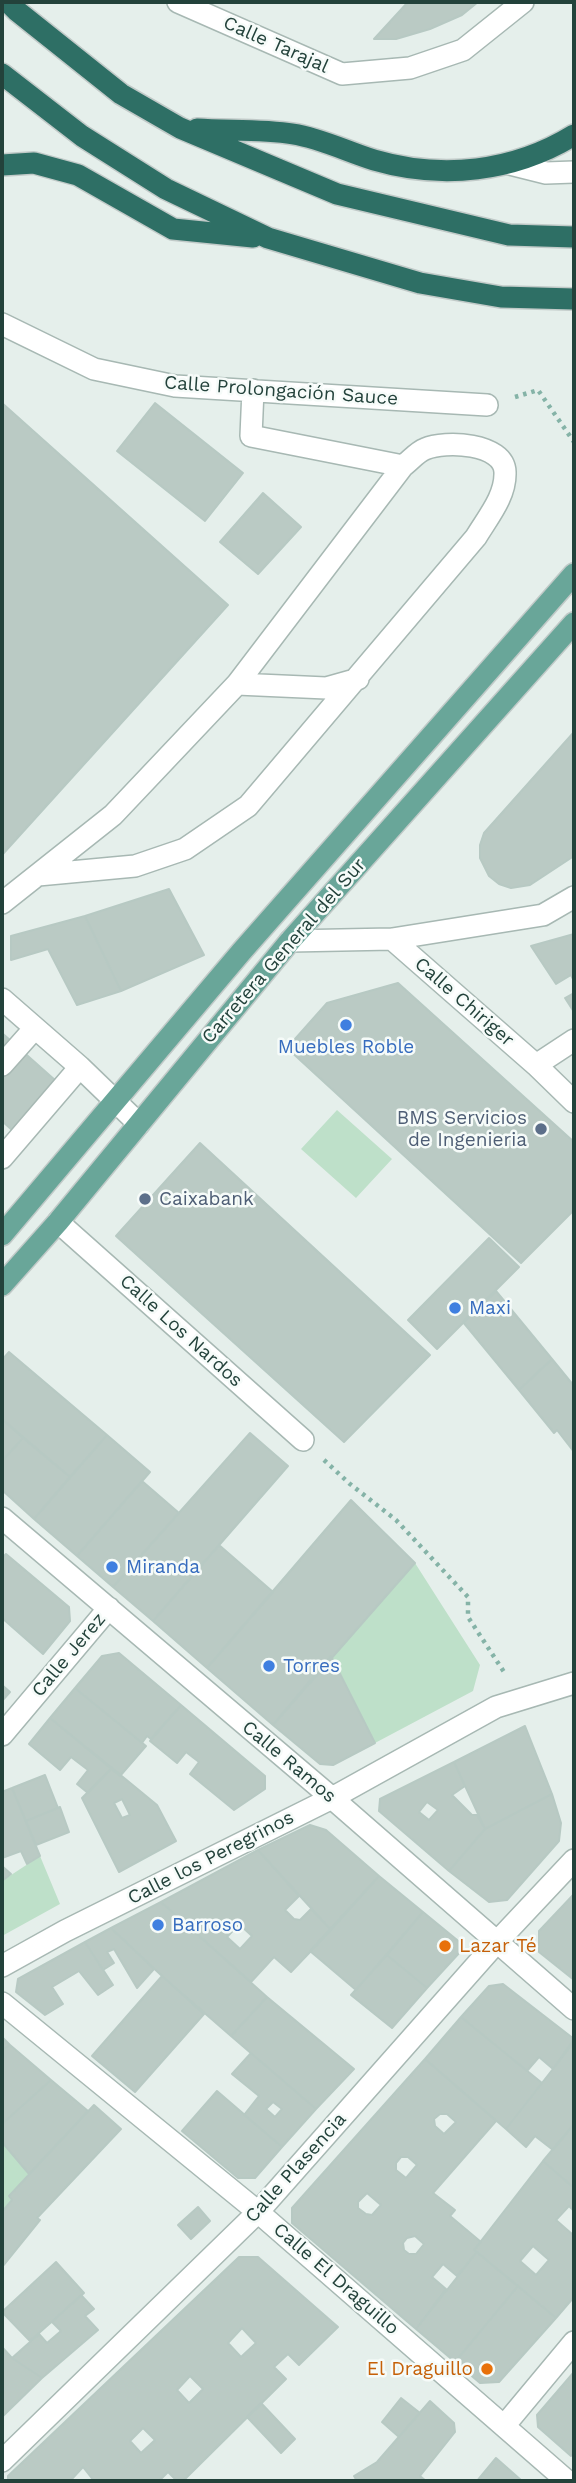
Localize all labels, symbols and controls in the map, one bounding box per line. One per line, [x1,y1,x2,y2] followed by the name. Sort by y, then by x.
[220,12,332,78] street label: Calle Tarajal
[163,371,399,411] street label: Calle Prolongación Sauce
[197,854,371,1048] street label: Carretera General del Sur
[410,953,518,1051] street label: Calle Chiriger
[338,1017,354,1033] marker: Muebles Roble
[278,1036,414,1058] place label: Muebles Roble
[397,1107,527,1151] place label: BMS Servicios de Ingenieria
[533,1121,549,1137] marker: BMS Servicios de Ingenieria
[159,1188,254,1210] place label: Caixabank
[137,1191,153,1207] marker: Caixabank
[115,1270,247,1392] street label: Calle Los Nardos
[469,1297,511,1319] place label: Maxi
[447,1300,463,1316] marker: Maxi
[126,1556,200,1578] place label: Miranda
[104,1559,120,1575] marker: Miranda
[27,1608,111,1702] street label: Calle Jerez
[283,1655,340,1677] place label: Torres
[261,1658,277,1674] marker: Torres
[237,1716,341,1808] street label: Calle Ramos
[124,1806,298,1910] street label: Calle los Peregrinos
[172,1914,243,1936] place label: Barroso
[150,1917,166,1933] marker: Barroso
[459,1935,537,1957] place label: Lazar Té
[437,1938,453,1954] marker: Lazar Té
[241,2108,351,2228] street label: Calle Plasencia
[269,2218,403,2340] street label: Calle El Draguillo
[367,2358,473,2380] place label: El Draguillo
[479,2361,495,2377] marker: El Draguillo

